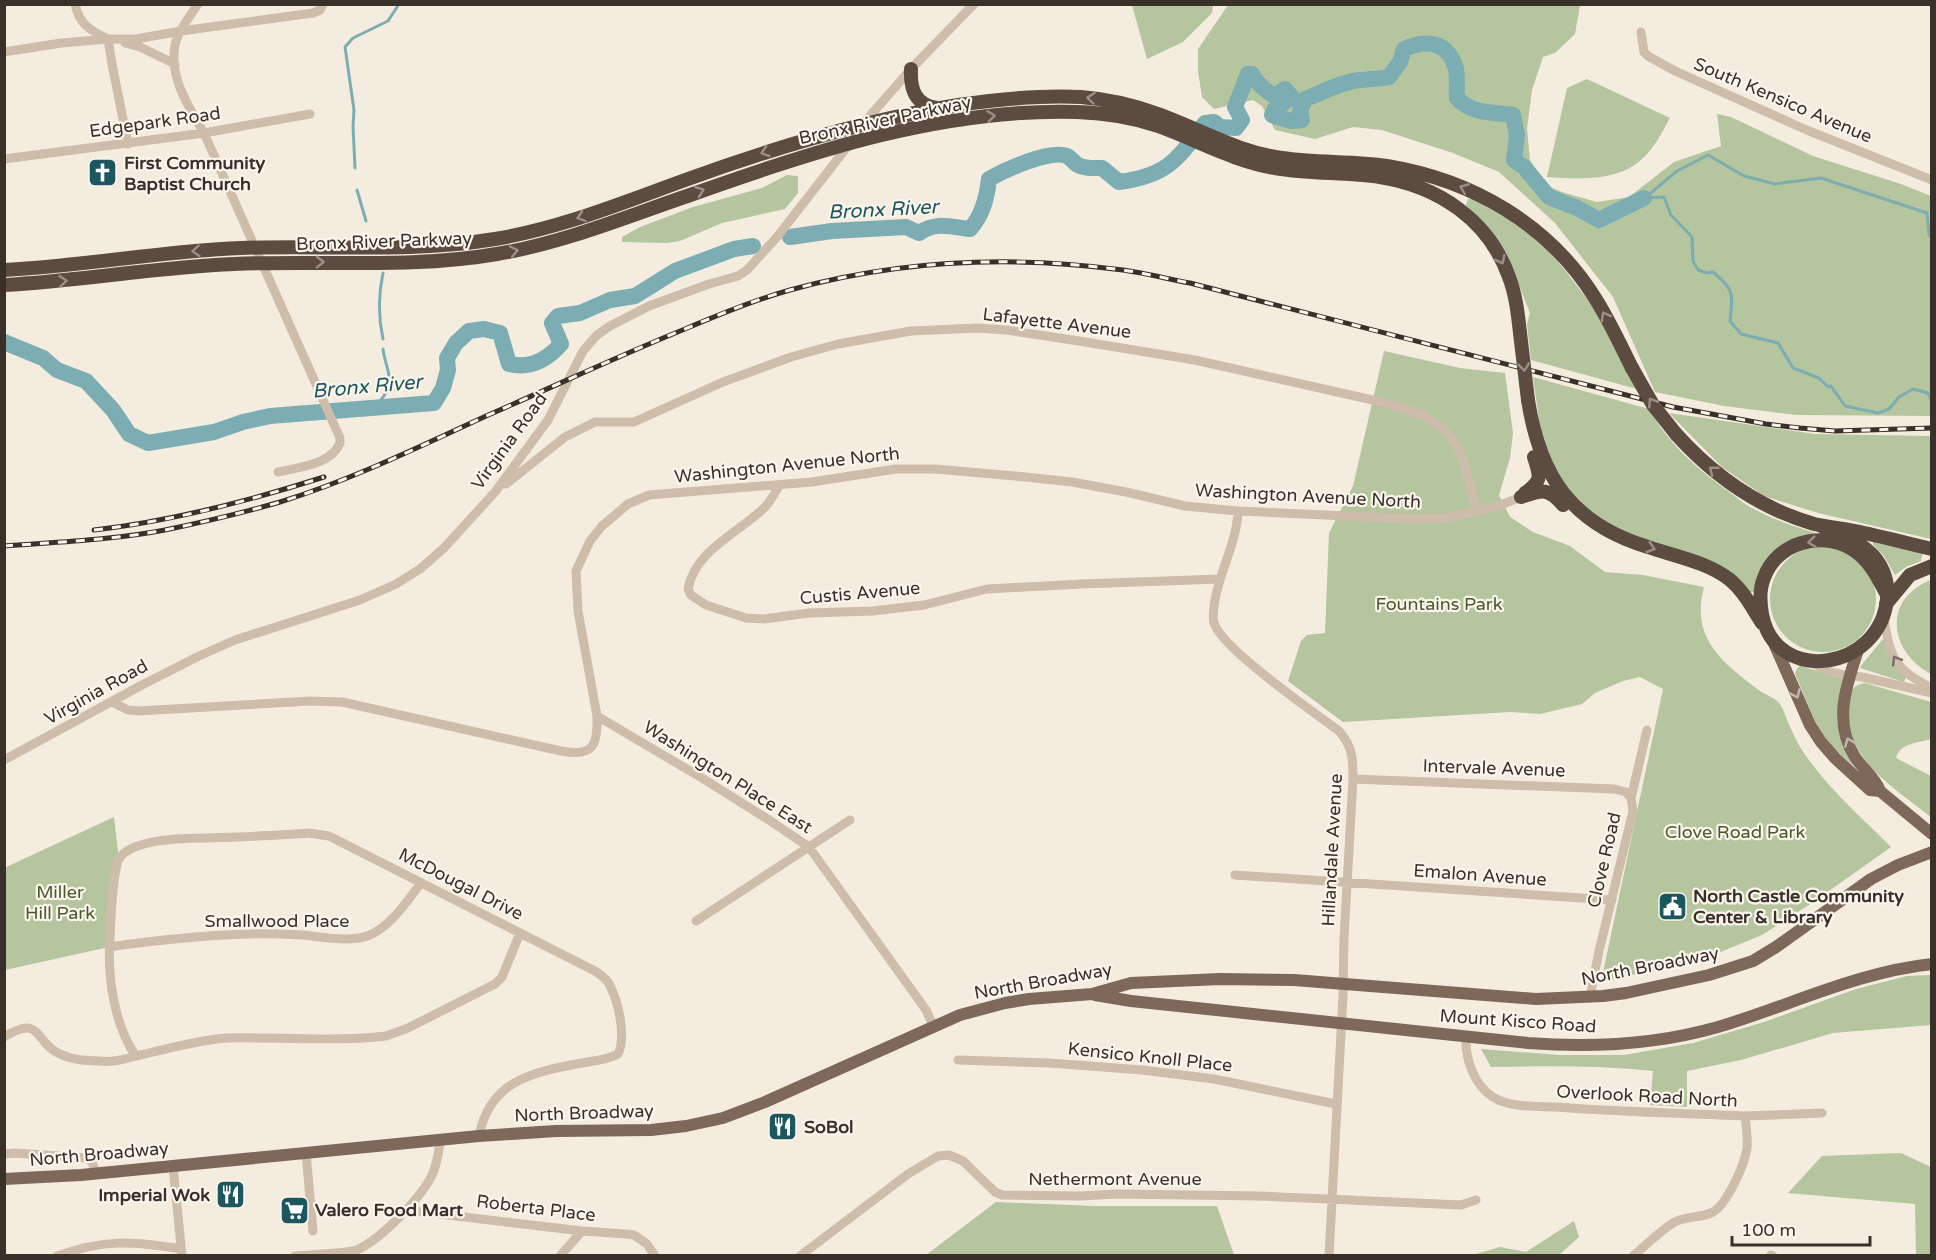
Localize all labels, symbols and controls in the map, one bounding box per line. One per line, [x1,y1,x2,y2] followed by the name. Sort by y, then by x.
[1691,52,1875,148] street label: South Kensico Avenue
[797,91,974,149] street label: Bronx River Parkway
[1087,92,1096,105] one-way arrow
[88,102,222,142] street label: Edgepark Road
[986,111,995,123] one-way arrow
[760,145,771,158] one-way arrow
[124,152,266,195] place label: First Community Baptist Church
[87,157,119,189] church icon: First Community Baptist Church
[1459,183,1470,195] one-way arrow
[694,186,705,199] one-way arrow
[827,195,941,225] water label: Bronx River
[576,210,587,223] one-way arrow
[296,227,473,255] street label: Bronx River Parkway
[192,244,201,257] one-way arrow
[509,245,519,258] one-way arrow
[1494,253,1506,264] one-way arrow
[316,256,325,268] one-way arrow
[58,275,67,288] one-way arrow
[981,303,1133,343] street label: Lafayette Avenue
[1601,312,1613,322] one-way arrow
[1517,362,1530,372] one-way arrow
[311,370,425,404] water label: Bronx River
[466,388,552,494] street label: Virginia Road
[1648,398,1659,409] one-way arrow
[673,442,901,488] street label: Washington Avenue North
[1709,467,1720,478] one-way arrow
[1194,479,1422,513] street label: Washington Avenue North
[1808,535,1817,547] one-way arrow
[1645,541,1656,553] one-way arrow
[799,577,921,609] street label: Custis Avenue
[1375,593,1503,615] park label: Fountains Park
[40,655,152,729] street label: Virginia Road
[1892,656,1904,666] one-way arrow
[1789,687,1801,698] one-way arrow
[639,716,817,838] street label: Washington Place East
[1843,737,1856,748] one-way arrow
[1422,755,1566,781] street label: Intervale Avenue
[1317,773,1347,927] street label: Hillandale Avenue
[1582,810,1626,910] street label: Clove Road
[1665,821,1805,843] park label: Clove Road Park
[395,843,527,925] street label: McDougal Drive
[1413,859,1547,891] street label: Emalon Avenue
[25,881,95,924] park label: Miller Hill Park
[1693,885,1904,928] place label: North Castle Community Center & Library
[1656,890,1688,922] public building icon: North Castle Community Center & Library
[205,910,349,932] street label: Smallwood Place
[1579,942,1721,990] street label: North Broadway
[972,958,1114,1004] street label: North Broadway
[1439,1005,1597,1037] street label: Mount Kisco Road
[1067,1037,1233,1077] street label: Kensico Knoll Place
[1556,1080,1738,1112] street label: Overlook Road North
[514,1100,655,1126] street label: North Broadway
[767,1111,799,1143] restaurant icon: SoBol
[804,1116,854,1138] place label: SoBol
[28,1137,170,1171] street label: North Broadway
[1028,1168,1202,1190] street label: Nethermont Avenue
[215,1179,247,1211] restaurant icon: Imperial Wok
[98,1184,210,1206] place label: Imperial Wok
[475,1190,597,1226] street label: Roberta Place
[278,1194,310,1226] supermarket icon: Valero Food Mart
[315,1199,463,1221] place label: Valero Food Mart
[1732,1209,1870,1247] scale bar
[1741,1219,1796,1241] text: 100 m

